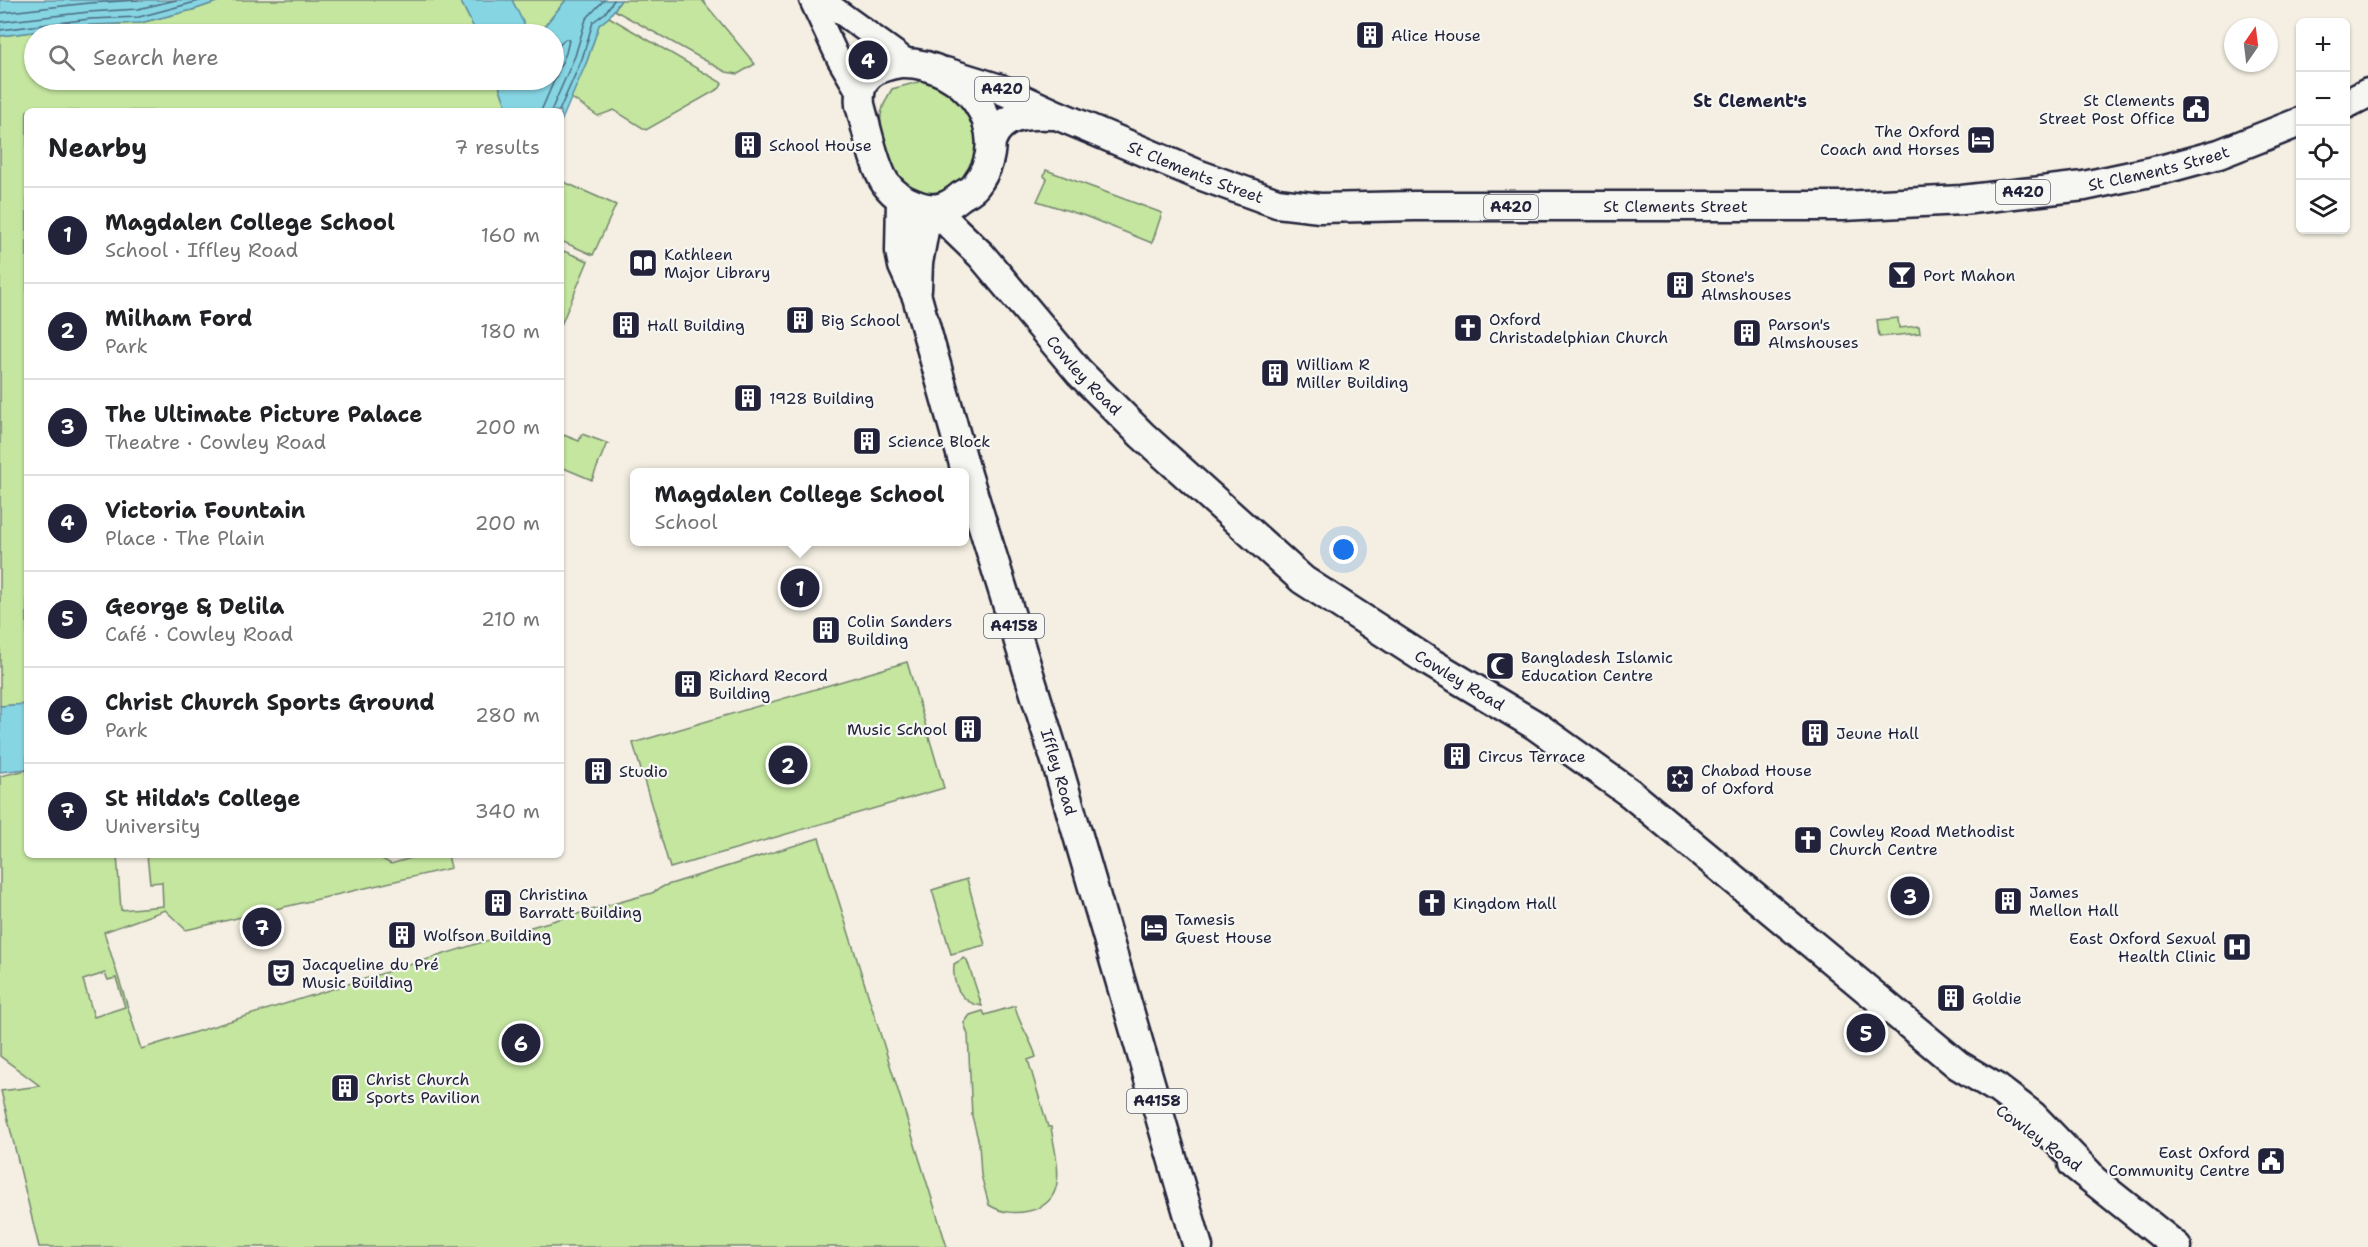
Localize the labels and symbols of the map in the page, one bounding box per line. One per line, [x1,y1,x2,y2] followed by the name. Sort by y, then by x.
[2224,18,2278,72] north arrow
[1354,19,1386,51] building icon: Alice House
[1391,25,1481,46] place label: Alice House
[848,38,888,82] pin: 4
[975,77,1029,101] road number: A420
[1693,89,1807,113] district label: St Clement's
[2039,90,2175,129] place label: St Clements Street Post Office
[2180,93,2212,125] public building icon: St Clements Street Post Office
[1820,121,1960,160] place label: The Oxford Coach and Horses
[1965,124,1997,156] hotel icon: The Oxford Coach and Horses
[732,129,764,161] building icon: School House
[769,135,872,156] place label: School House
[1124,135,1266,208] street label: St Clements Street
[2086,141,2232,195] street label: St Clements Street
[1996,180,2050,204] road number: A420
[1484,195,1538,219] road number: A420
[1603,196,1748,217] street label: St Clements Street
[664,244,770,283] place label: Kathleen Major Library
[627,247,659,279] library icon: Kathleen Major Library
[1886,259,1918,291] bar icon: Port Mahon
[1923,265,2015,286] place label: Port Mahon
[1701,266,1792,305] place label: Stone's Almshouses
[1664,269,1696,301] building icon: Stone's Almshouses
[784,304,816,336] building icon: Big School
[610,309,642,341] building icon: Hall Building
[1489,309,1668,348] place label: Oxford Christadelphian Church
[821,310,901,331] place label: Big School
[1452,312,1484,344] church icon: Oxford Christadelphian Church
[1768,314,1859,353] place label: Parson's Almshouses
[647,315,745,336] place label: Hall Building
[1731,317,1763,349] building icon: Parson's Almshouses
[1042,331,1126,419] street label: Cowley Road
[1296,354,1408,393] place label: William R Miller Building
[1259,357,1291,389] building icon: William R Miller Building
[732,382,764,414] building icon: 1928 Building
[769,388,874,409] place label: 1928 Building
[851,425,883,457] building icon: Science Block
[888,431,991,452] place label: Science Block
[1329,535,1358,564] your location
[780,566,820,610] pin: 1
[847,611,952,650] place label: Colin Sanders Building
[810,614,842,646] building icon: Colin Sanders Building
[984,614,1044,638] road number: A4158
[1411,645,1509,715] street label: Cowley Road
[1521,647,1673,686] place label: Bangladesh Islamic Education Centre
[1484,650,1516,682] mosque icon: Bangladesh Islamic Education Centre
[709,665,828,704] place label: Richard Record Building
[672,668,704,700] building icon: Richard Record Building
[952,713,984,745] building icon: Music School
[1799,717,1831,749] building icon: Jeune Hall
[847,719,947,740] place label: Music School
[1836,723,1919,744] place label: Jeune Hall
[1036,726,1082,817] street label: Iffley Road
[1441,740,1473,772] building icon: Circus Terrace
[768,742,808,788] pin: 2
[1478,746,1586,767] place label: Circus Terrace
[582,755,614,787] building icon: Studio
[1701,760,1812,799] place label: Chabad House of Oxford
[619,761,668,782] place label: Studio
[1664,763,1696,795] synagogue icon: Chabad House of Oxford
[1829,821,2015,860] place label: Cowley Road Methodist Church Centre
[1792,824,1824,856] church icon: Cowley Road Methodist Church Centre
[1890,874,1930,918] pin: 3
[2029,882,2119,921] place label: James Mellon Hall
[519,884,642,923] place label: Christina Barratt Building
[1992,885,2024,917] building icon: James Mellon Hall
[482,887,514,919] building icon: Christina Barratt Building
[1416,887,1448,919] church icon: Kingdom Hall
[1453,893,1557,914] place label: Kingdom Hall
[242,904,282,950] pin: 7
[1175,909,1272,948] place label: Tamesis Guest House
[1138,912,1170,944] hotel icon: Tamesis Guest House
[386,919,418,951] building icon: Wolfson Building
[423,925,552,946] place label: Wolfson Building
[2069,928,2216,967] place label: East Oxford Sexual Health Clinic
[2221,931,2253,963] hospital icon: East Oxford Sexual Health Clinic
[302,954,439,993] place label: Jacqueline du Pré Music Building
[265,957,297,989] theatre icon: Jacqueline du Pré Music Building
[1935,982,1967,1014] building icon: Goldie
[1972,988,2022,1009] place label: Goldie
[1846,1010,1886,1056] pin: 5
[502,1020,540,1066] pin: 6
[366,1069,480,1108] place label: Christ Church Sports Pavilion
[329,1072,361,1104] building icon: Christ Church Sports Pavilion
[1127,1089,1187,1113] road number: A4158
[1992,1100,2086,1176] street label: Cowley Road
[2108,1142,2250,1181] place label: East Oxford Community Centre
[2255,1145,2287,1177] public building icon: East Oxford Community Centre

